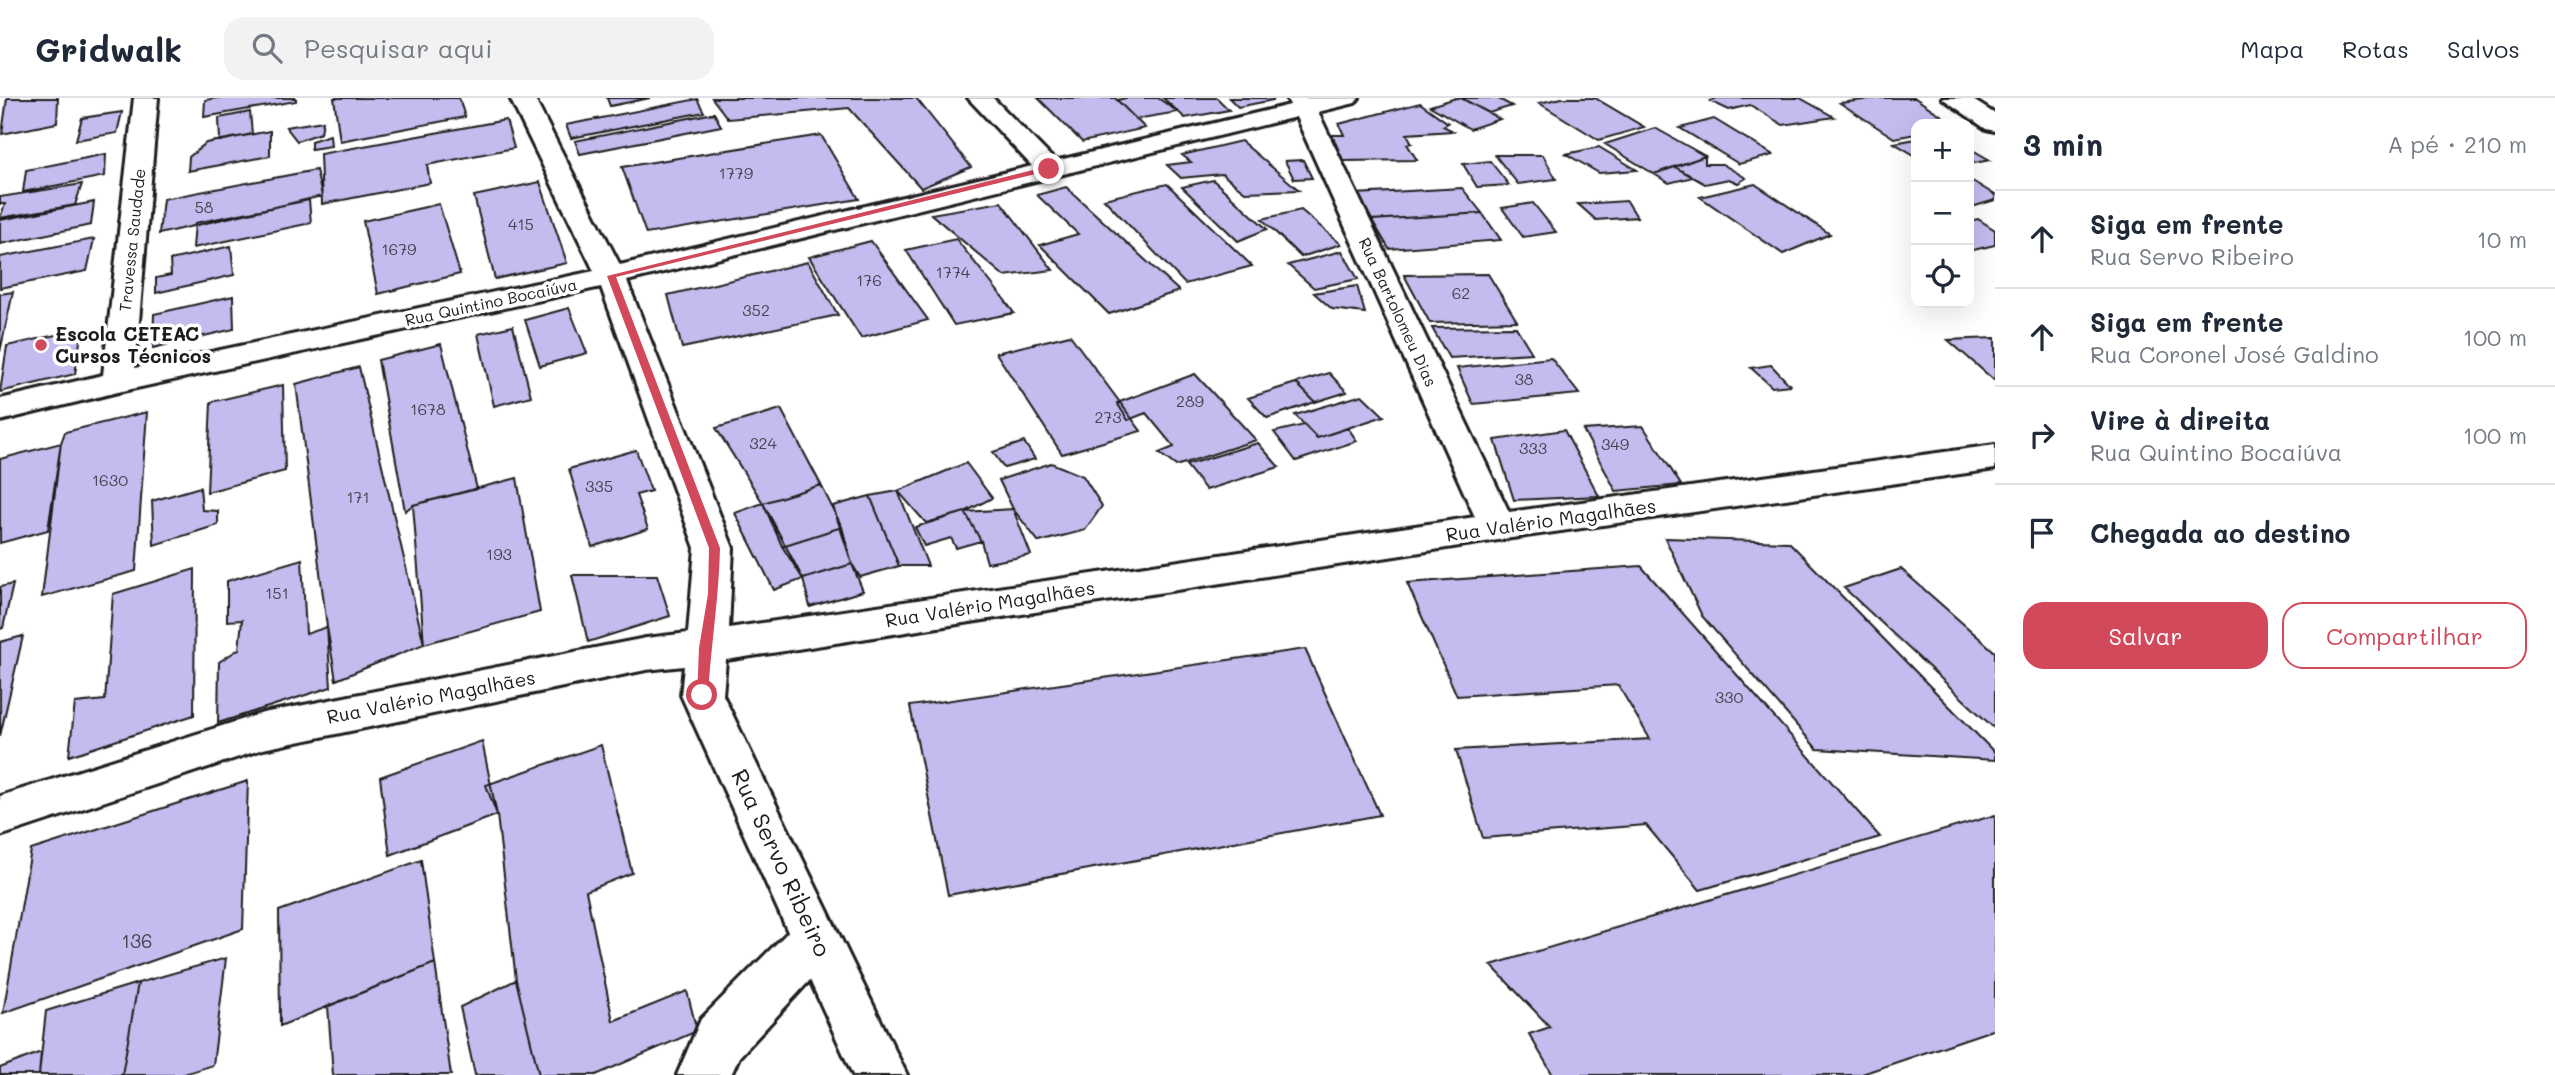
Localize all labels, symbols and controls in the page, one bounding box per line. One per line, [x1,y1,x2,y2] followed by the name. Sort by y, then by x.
[224,17,714,80] search box
[35,27,182,70] text: Gridwalk
[248,29,286,67] icon: search
[304,31,493,65] text: Pesquisar aqui
[2240,33,2304,64] text: Mapa
[2342,33,2409,64] text: Rotas
[2447,33,2520,64] text: Salvos
[1911,119,1974,308] map controls
[1911,119,1974,182] button: +
[2023,124,2103,164] text: 3 min
[2388,129,2527,159] text: A pé · 210 m
[1033,153,1064,184] route end
[719,162,753,183] house number: 1779
[114,167,149,313] street label: Travessa Saudade
[1911,182,1974,245] button: −
[194,196,214,217] house number: 58
[2090,207,2284,241] text: Siga em frente
[508,213,534,234] house number: 415
[2023,220,2061,258] icon: ahead
[2477,224,2527,254] text: 10 m
[1355,234,1442,390] street label: Rua Bartolomeu Dias
[381,238,417,259] house number: 1679
[2090,241,2294,271] text: Rua Servo Ribeiro
[1911,245,1974,308] button: locate
[936,261,971,282] house number: 1774
[856,269,882,290] house number: 176
[403,273,579,330] street label: Rua Quintino Bocaiúva
[1452,282,1470,303] house number: 62
[742,299,770,320] house number: 352
[2090,305,2284,339] text: Siga em frente
[2023,318,2061,356] icon: ahead
[55,321,211,368] place label: Escola CETEAC Cursos Técnicos
[2463,322,2527,352] text: 100 m
[33,337,49,353] marker: Escola CETEAC Cursos Técnicos
[2090,339,2379,369] text: Rua Coronel José Galdino
[1514,368,1534,389] house number: 38
[1176,390,1204,411] house number: 289
[410,398,446,419] house number: 1678
[2090,403,2270,437] text: Vire à direita
[1094,406,1122,427] house number: 273
[2023,416,2061,454] icon: right
[2463,420,2527,450] text: 100 m
[749,432,777,453] house number: 324
[1601,433,1629,454] house number: 349
[1519,437,1547,458] house number: 333
[2090,437,2342,467] text: Rua Quintino Bocaiúva
[92,469,128,490] house number: 1630
[585,475,613,496] house number: 335
[346,486,370,507] house number: 171
[1444,492,1658,547] street label: Rua Valério Magalhães
[2023,514,2061,552] icon: arrive
[2090,516,2350,550] text: Chegada ao destino
[486,543,512,564] house number: 193
[883,575,1097,632] street label: Rua Valério Magalhães
[265,582,289,603] house number: 151
[2023,602,2268,669] button: Salvar
[2282,602,2527,669] button: Compartilhar
[324,664,537,729] street label: Rua Valério Magalhães
[686,679,717,710] route start
[1715,686,1743,707] house number: 330
[725,764,839,961] street label: Rua Servo Ribeiro
[121,928,153,953] house number: 136

